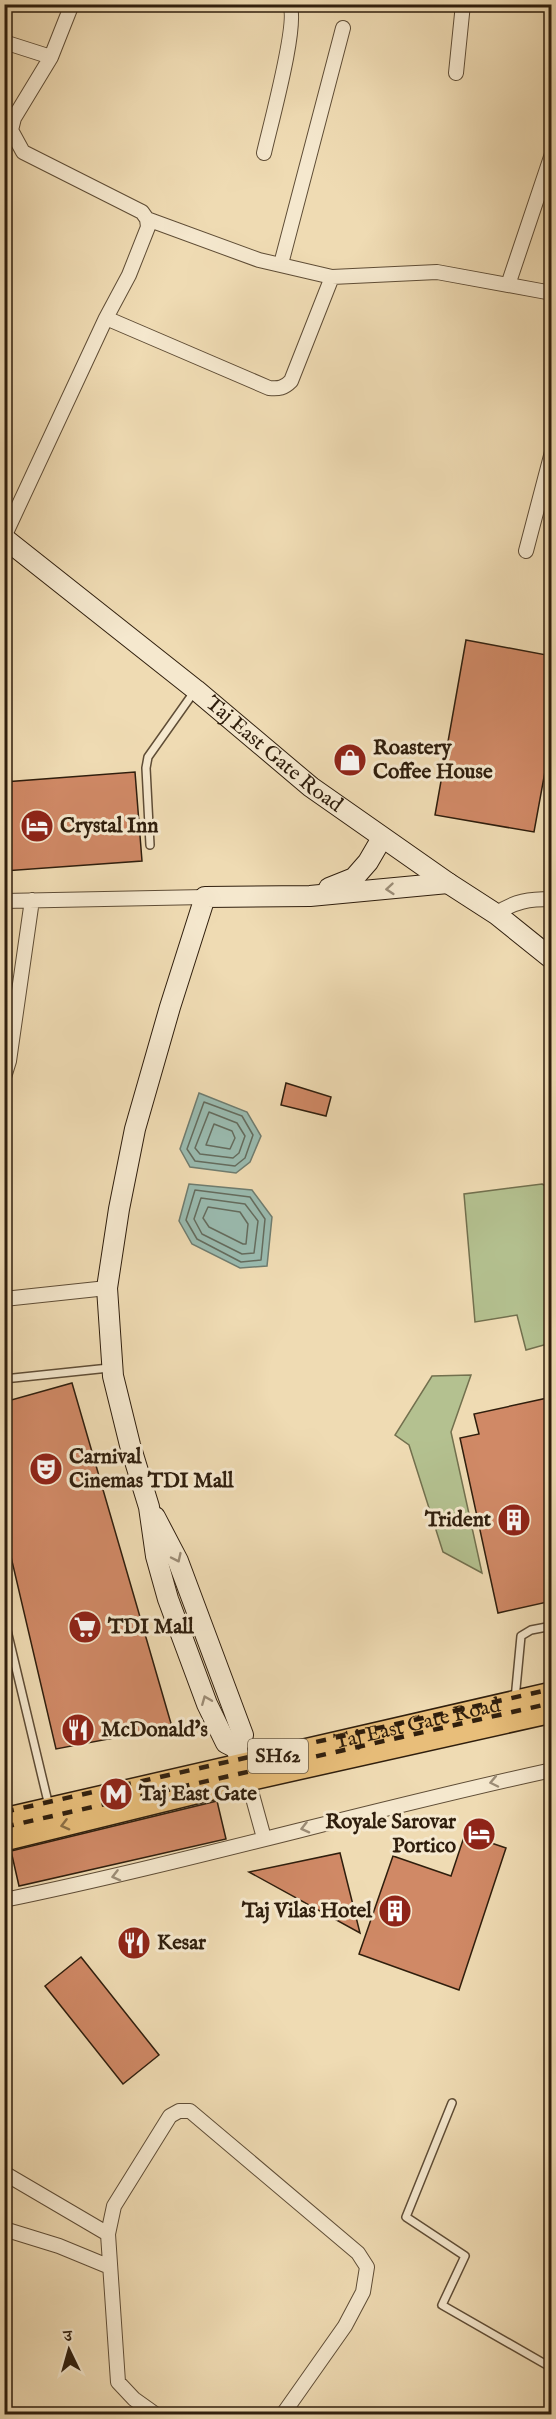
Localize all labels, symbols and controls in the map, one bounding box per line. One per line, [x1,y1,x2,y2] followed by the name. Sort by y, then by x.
[200,690,349,819] street label: Taj East Gate Road
[373,735,493,786] place label: Roastery Coffee House
[332,742,368,778] shop icon: Roastery Coffee House
[19,808,55,844] hotel icon: Crystal Inn
[60,813,158,840] place label: Crystal Inn
[385,882,394,895] one-way arrow
[69,1444,235,1495] place label: Carnival Cinemas TDI Mall
[28,1451,64,1487] theatre icon: Carnival Cinemas TDI Mall
[496,1502,532,1538] building icon: Trident
[424,1507,492,1534] place label: Trident
[169,1552,181,1563] one-way arrow
[67,1609,103,1645] supermarket icon: TDI Mall
[107,1614,195,1641] place label: TDI Mall
[331,1692,504,1756] street label: Taj East Gate Road
[201,1696,213,1707] one-way arrow
[60,1712,96,1748] restaurant icon: McDonald's
[101,1717,208,1744] place label: McDonald's
[248,1739,308,1773] road number: SH62
[490,1775,500,1788] one-way arrow
[98,1776,134,1812] metro station icon: Taj East Gate
[138,1781,257,1808] place label: Taj East Gate
[325,1809,457,1860] place label: Royale Sarovar Portico
[461,1816,497,1852] hotel icon: Royale Sarovar Portico
[60,1817,70,1830] one-way arrow
[300,1821,311,1833] one-way arrow
[111,1868,121,1881] one-way arrow
[377,1893,413,1929] building icon: Taj Vilas Hotel
[241,1898,373,1925] place label: Taj Vilas Hotel
[116,1925,152,1961] restaurant icon: Kesar
[157,1930,206,1957] place label: Kesar
[39,2320,99,2380] north arrow
[62,2327,75,2347] text: उ

